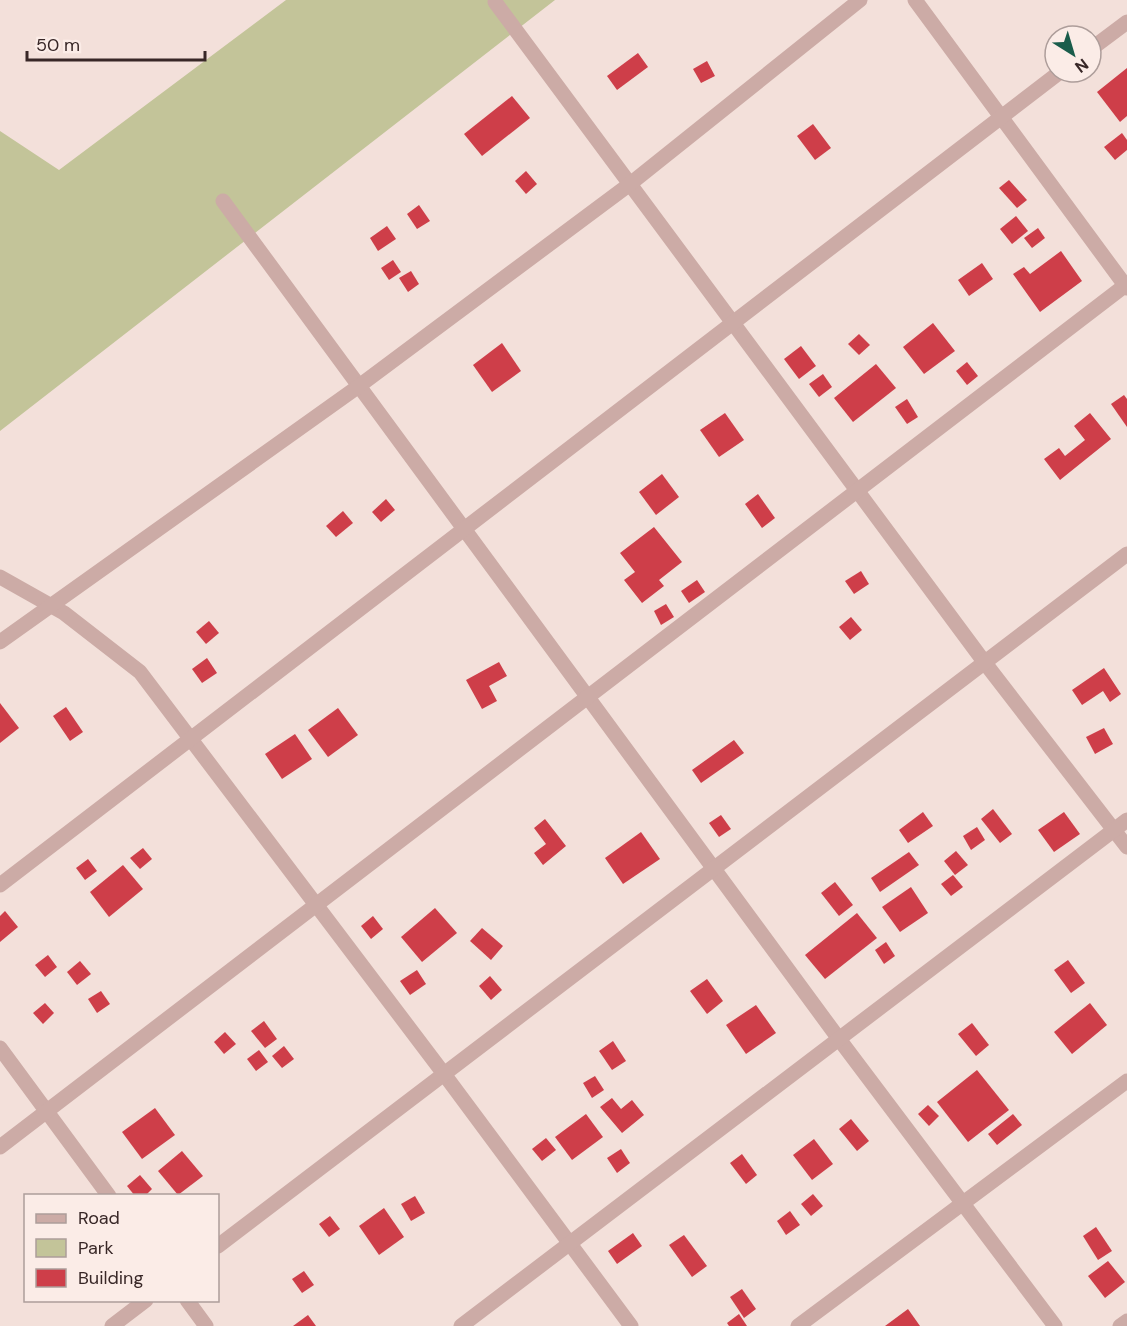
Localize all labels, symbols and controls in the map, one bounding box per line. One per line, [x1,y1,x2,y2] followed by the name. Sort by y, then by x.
[27,24,206,62] scale bar
[1043,24,1103,84] north arrow
[36,33,80,57] text: 50 m
[1071,54,1093,77] text: N
[24,1194,219,1302] legend
[78,1206,120,1230] text: Road
[78,1236,114,1260] text: Park
[78,1266,143,1290] text: Building

